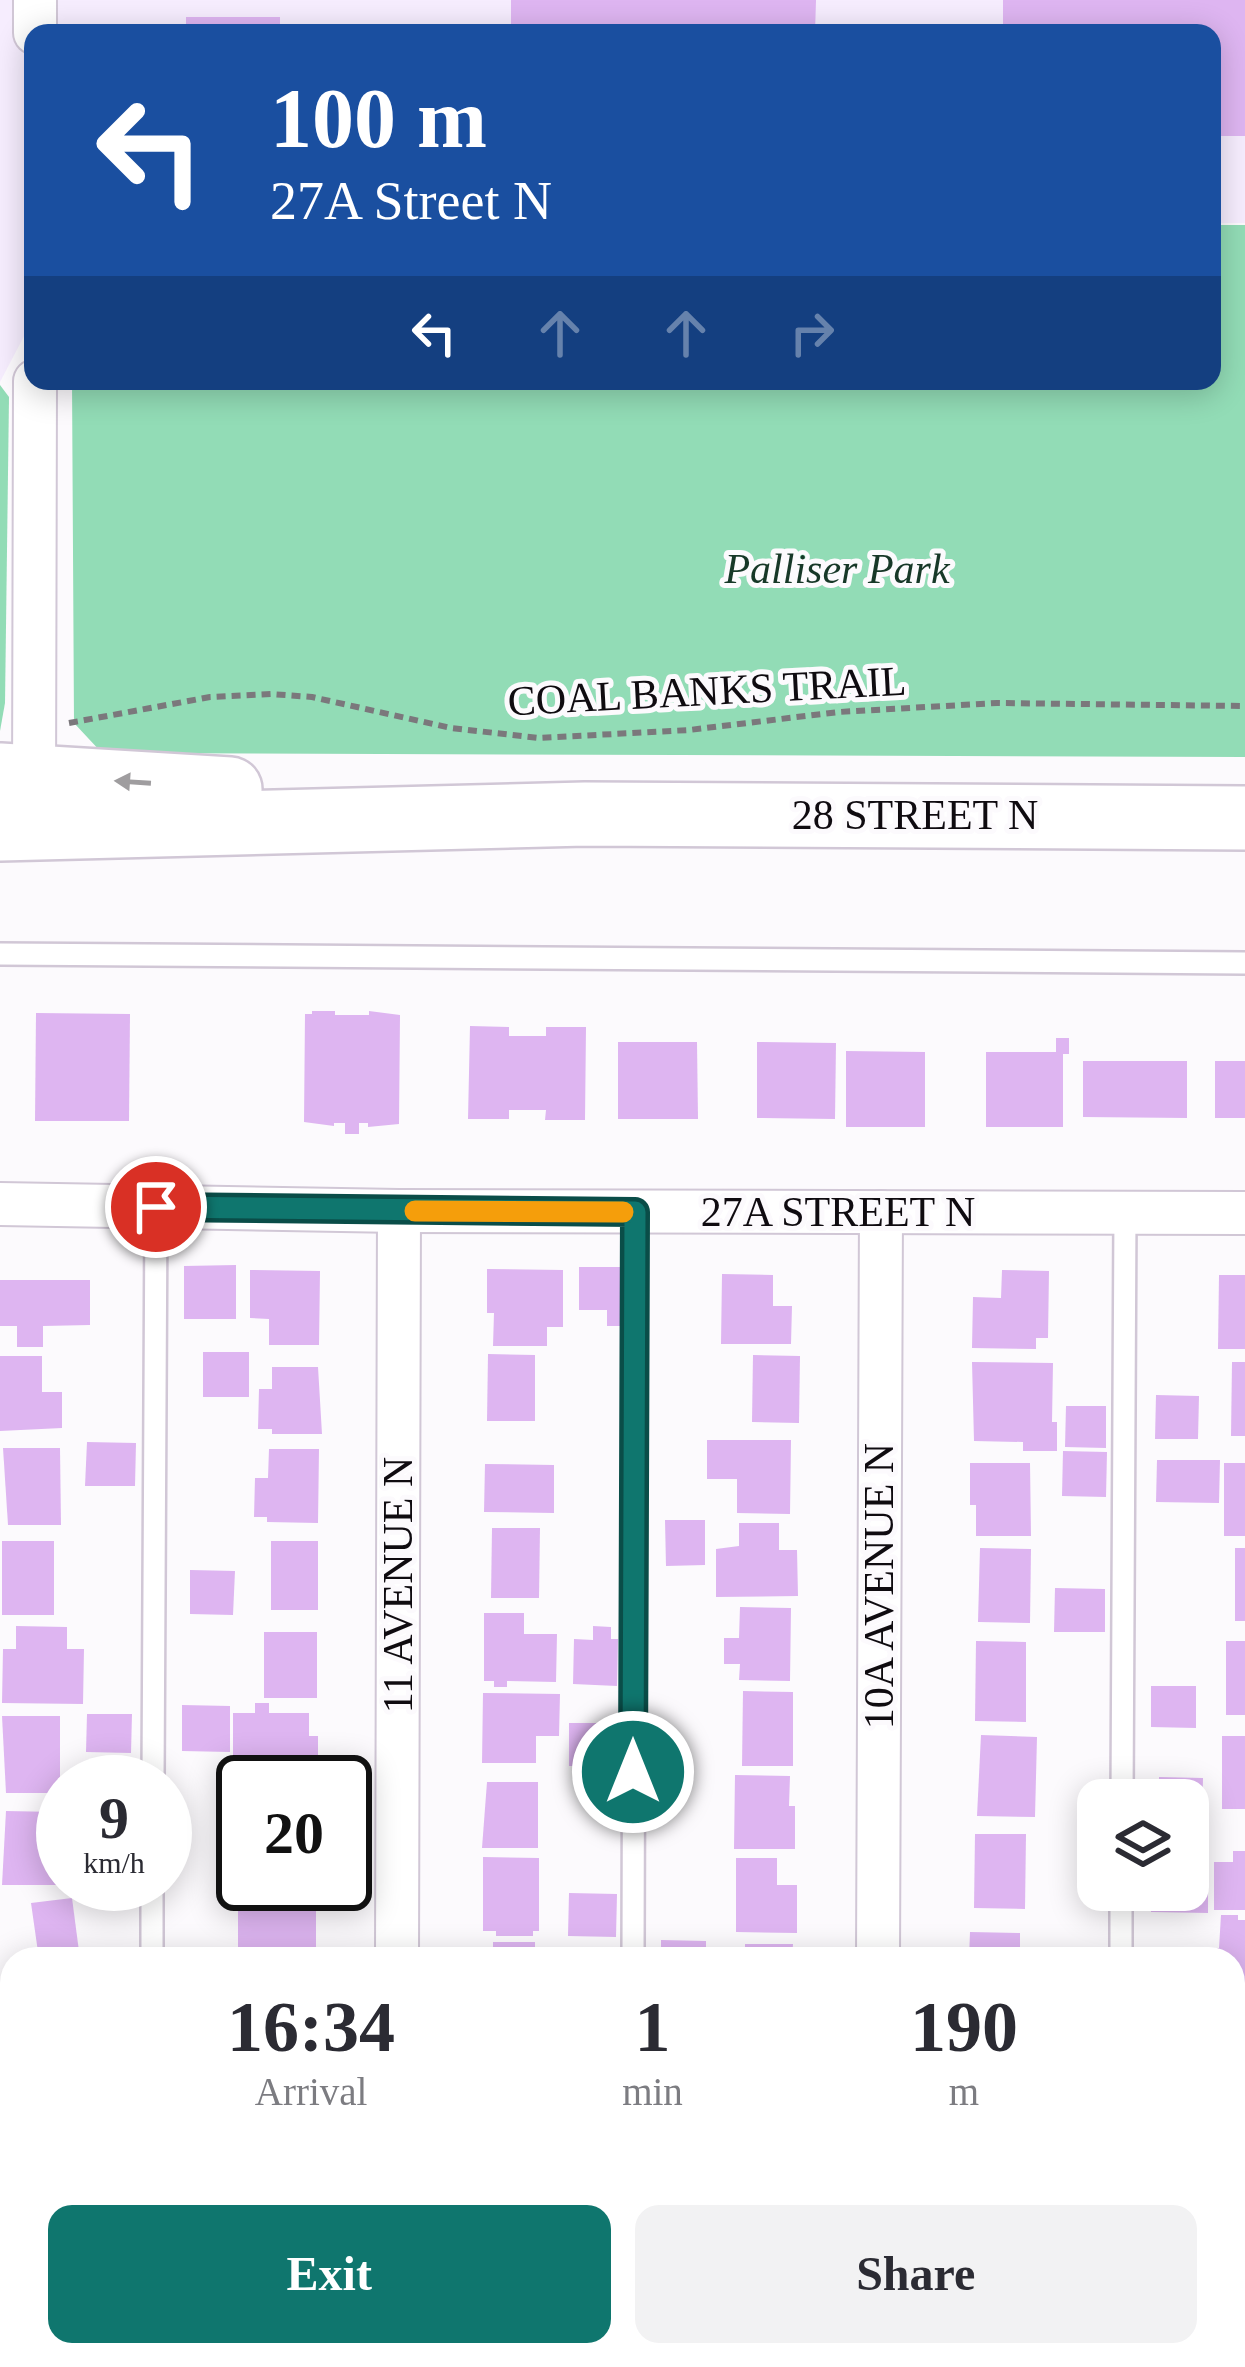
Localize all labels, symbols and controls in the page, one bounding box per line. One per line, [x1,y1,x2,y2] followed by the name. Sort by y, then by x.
[72,72,228,228] icon: left
[270,72,487,165] text: 100 m
[270,171,552,231] text: 27A Street N
[401,300,467,366] icon: left
[527,300,593,366] icon: ahead
[653,300,719,366] icon: ahead
[779,300,845,366] icon: right
[723,546,951,592] park label: Palliser Park
[507,658,907,724] street label: COAL BANKS TRAIL
[114,772,151,791] one-way arrow
[792,792,1038,838] street label: 28 STREET N
[105,1156,207,1258] pin
[123,1174,189,1240] icon: arrive
[701,1189,975,1235] street label: 27A STREET N
[856,1443,902,1729] street label: 10A AVENUE N
[375,1457,421,1713] street label: 11 AVENUE N
[570,1709,696,1835] position arrow
[216,1755,372,1911] speed limit sign: 20
[1077,1779,1209,1911] map controls
[1077,1779,1209,1911] button: layers
[99,1785,129,1851] text: 9
[83,1846,145,1879] text: km/h
[227,1987,395,2067] text: 16:34
[634,1987,670,2067] text: 1
[910,1987,1018,2067] text: 190
[255,2070,367,2113] text: Arrival
[622,2070,683,2113] text: min
[949,2070,979,2113] text: m
[48,2205,611,2343] button: Exit
[635,2205,1197,2343] button: Share

